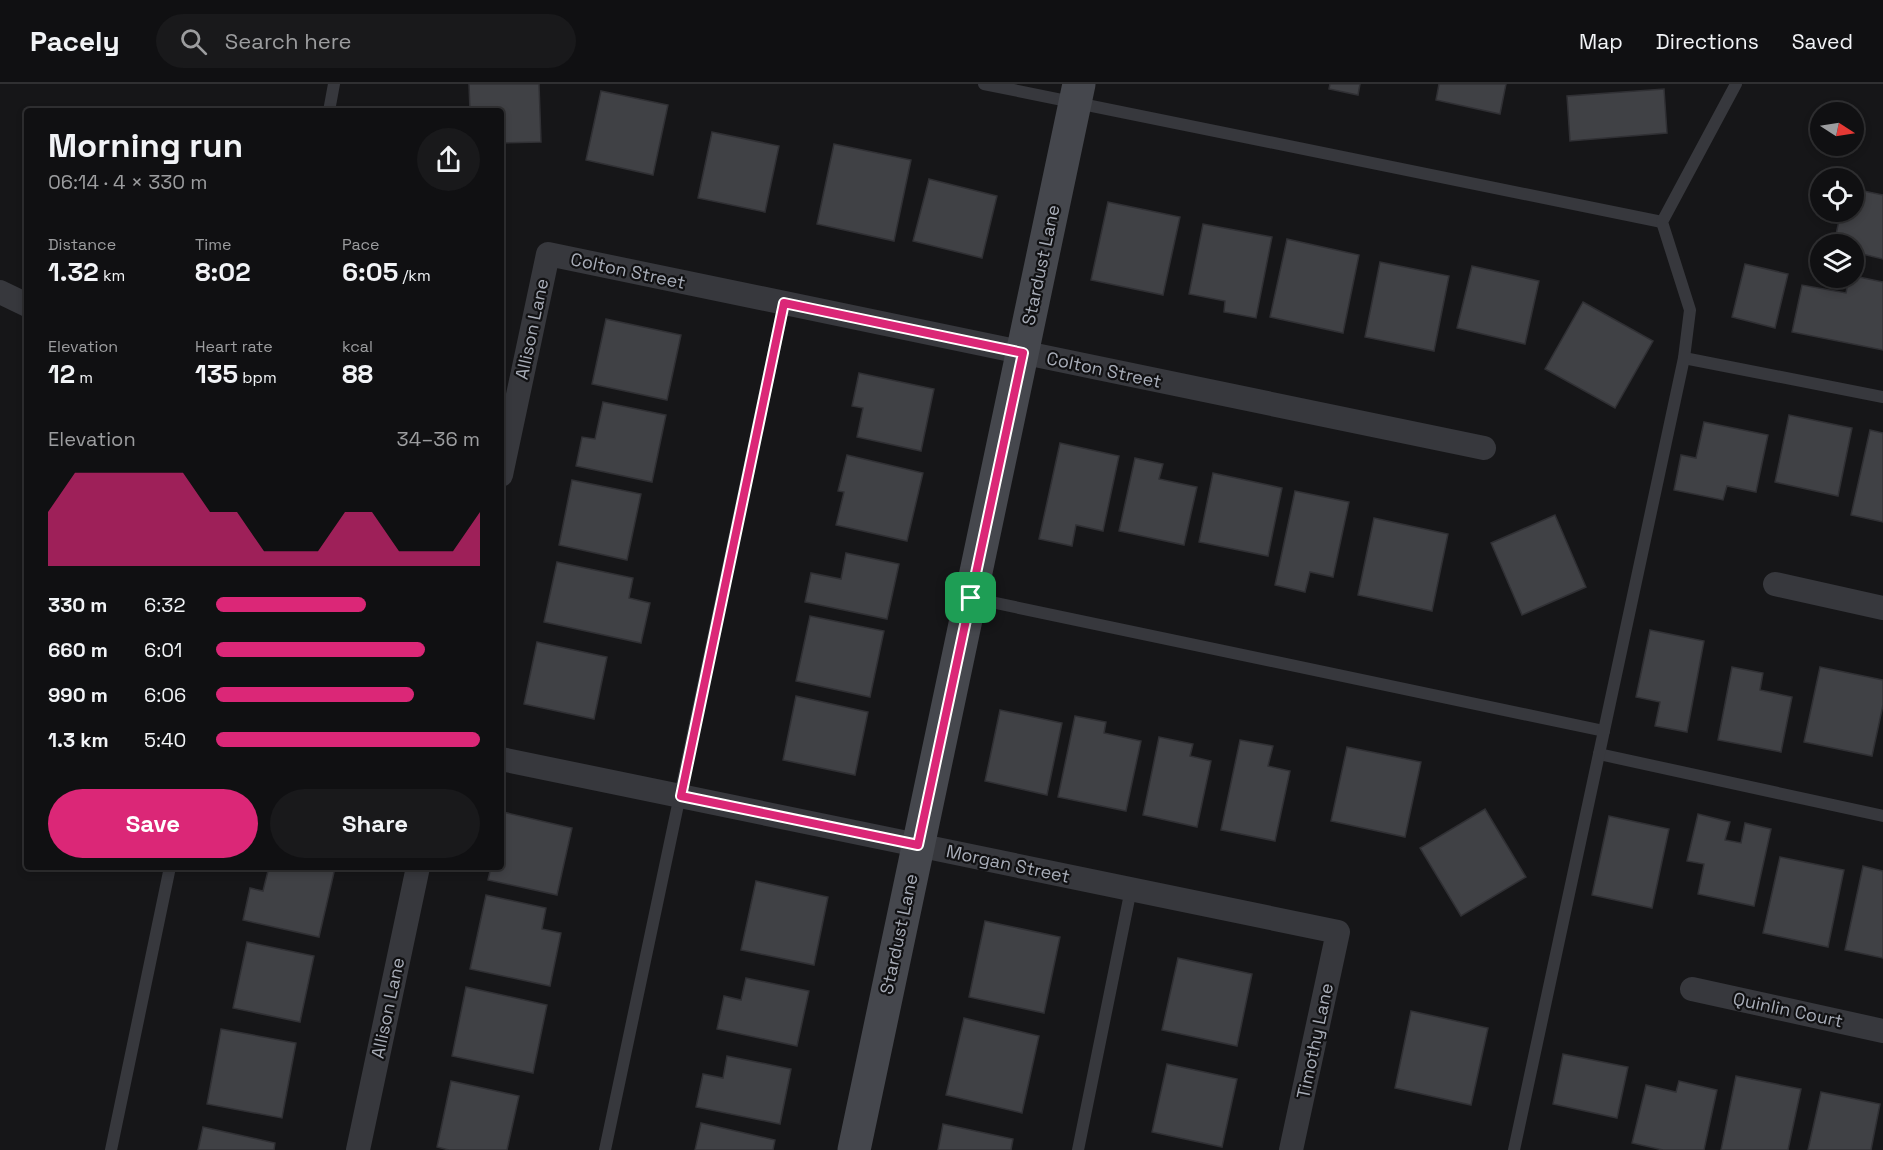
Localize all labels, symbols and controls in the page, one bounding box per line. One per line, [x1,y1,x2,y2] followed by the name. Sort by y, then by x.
[156,14,576,68] search box
[30,23,120,59] text: Pacely
[177,25,210,58] icon: search
[225,27,352,55] text: Search here
[1579,28,1623,55] text: Map
[1656,28,1759,55] text: Directions
[1792,28,1853,55] text: Saved
[1810,102,1864,156] north arrow
[1810,102,1864,288] map controls
[48,125,243,167] text: Morning run
[417,128,480,191] button: share
[1810,168,1864,222] button: locate
[48,169,208,195] text: 06:14 · 4 × 330 m
[1017,202,1065,327] street label: Stardust Lane
[48,234,116,255] text: Distance
[195,234,231,255] text: Time
[342,234,379,255] text: Pace
[1810,234,1864,288] button: layers
[569,247,688,294] street label: Colton Street
[48,255,99,289] text: 1.32
[195,255,251,289] text: 8:02
[342,255,398,289] text: 6:05
[99,265,125,286] text: km
[398,265,431,286] text: /km
[510,276,553,382] street label: Allison Lane
[48,336,118,357] text: Elevation
[195,336,273,357] text: Heart rate
[342,336,373,357] text: kcal
[1045,346,1164,393] street label: Colton Street
[48,357,75,391] text: 12
[195,357,238,391] text: 135
[342,357,373,391] text: 88
[75,367,93,388] text: m
[238,367,277,388] text: bpm
[48,426,136,452] text: Elevation
[397,426,480,452] text: 34–36 m
[945,572,996,623] pin
[954,581,987,614] icon: arrive
[48,592,107,618] text: 330 m
[144,592,185,618] text: 6:32
[48,637,108,663] text: 660 m
[144,637,182,663] text: 6:01
[48,682,108,708] text: 990 m
[144,682,186,708] text: 6:06
[48,727,109,753] text: 1.3 km
[144,727,186,753] text: 5:40
[48,789,258,858] button: Save
[270,789,480,858] button: Share
[944,839,1072,888] street label: Morgan Street
[875,871,923,996] street label: Stardust Lane
[366,955,409,1061] street label: Allison Lane
[1291,981,1338,1101] street label: Timothy Lane
[1731,987,1845,1032] street label: Quinlin Court

